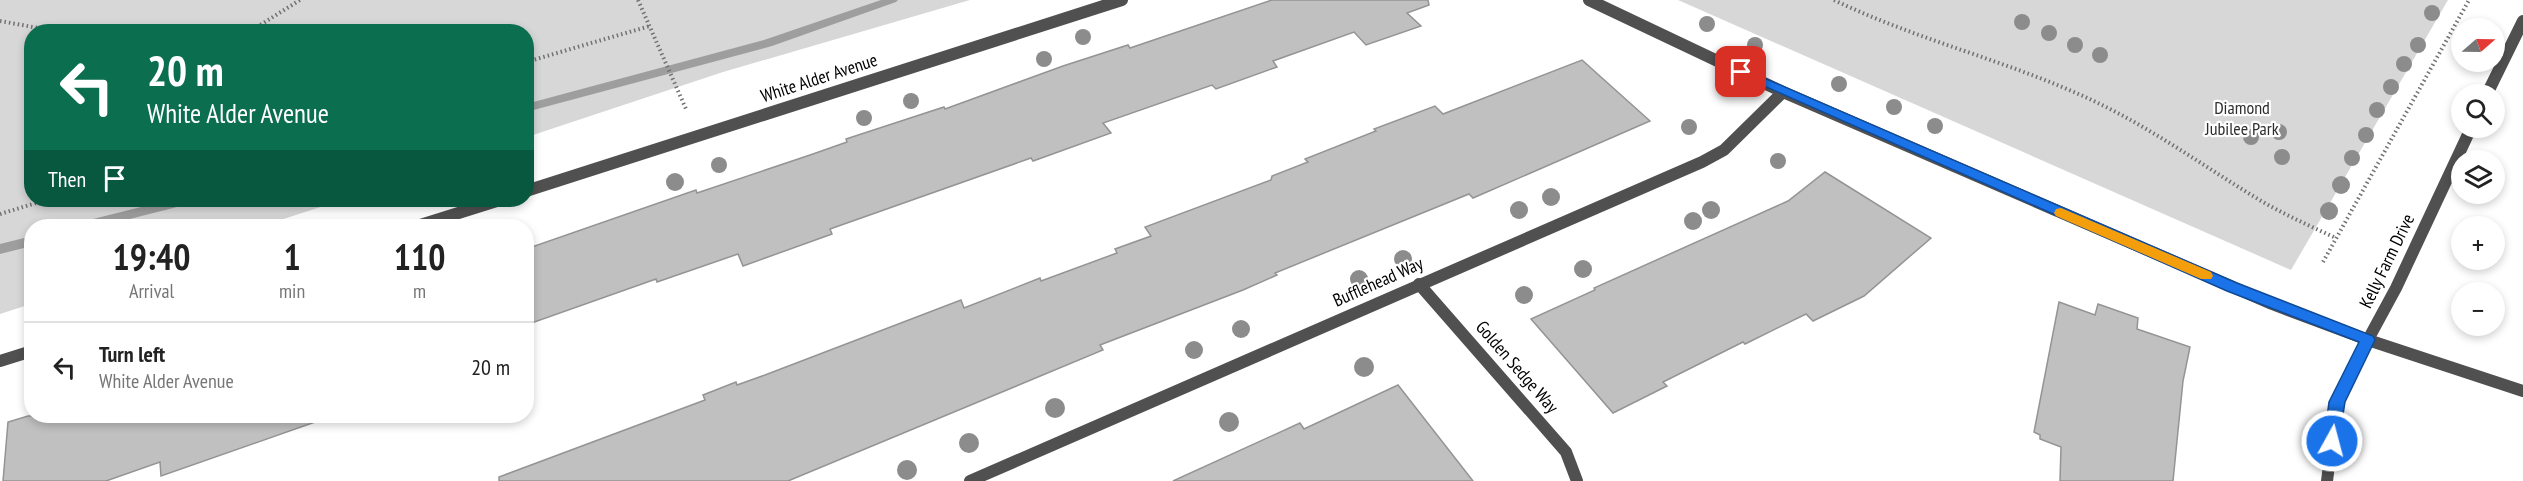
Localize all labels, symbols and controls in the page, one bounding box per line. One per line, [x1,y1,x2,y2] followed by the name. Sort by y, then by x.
[2451,18,2505,72] north arrow
[2451,18,2505,336] map controls
[147,43,224,98] text: 20 m
[1715,46,1766,97] pin
[48,48,126,126] icon: left
[758,48,880,107] street label: White Alder Avenue
[1724,55,1757,88] icon: arrive
[2451,84,2505,138] button: search
[147,96,329,130] text: White Alder Avenue
[2204,96,2279,140] park label: Diamond Jubilee Park
[2451,150,2505,204] button: layers
[98,162,131,195] icon: arrive
[48,165,86,193] text: Then
[2354,210,2419,312] street label: Kelly Farm Drive
[2451,216,2505,270] button: +
[113,233,190,280] text: 19:40
[283,233,301,280] text: 1
[394,233,445,280] text: 110
[1329,251,1427,312] street label: Bufflehead Way
[129,278,174,304] text: Arrival
[279,278,305,304] text: min
[413,278,426,304] text: m
[2451,282,2505,336] button: −
[1471,316,1564,418] street label: Golden Sedge Way
[99,340,165,368] text: Turn left
[48,351,81,384] icon: left
[471,353,510,381] text: 20 m
[99,368,234,394] text: White Alder Avenue
[2300,409,2364,473] position arrow

